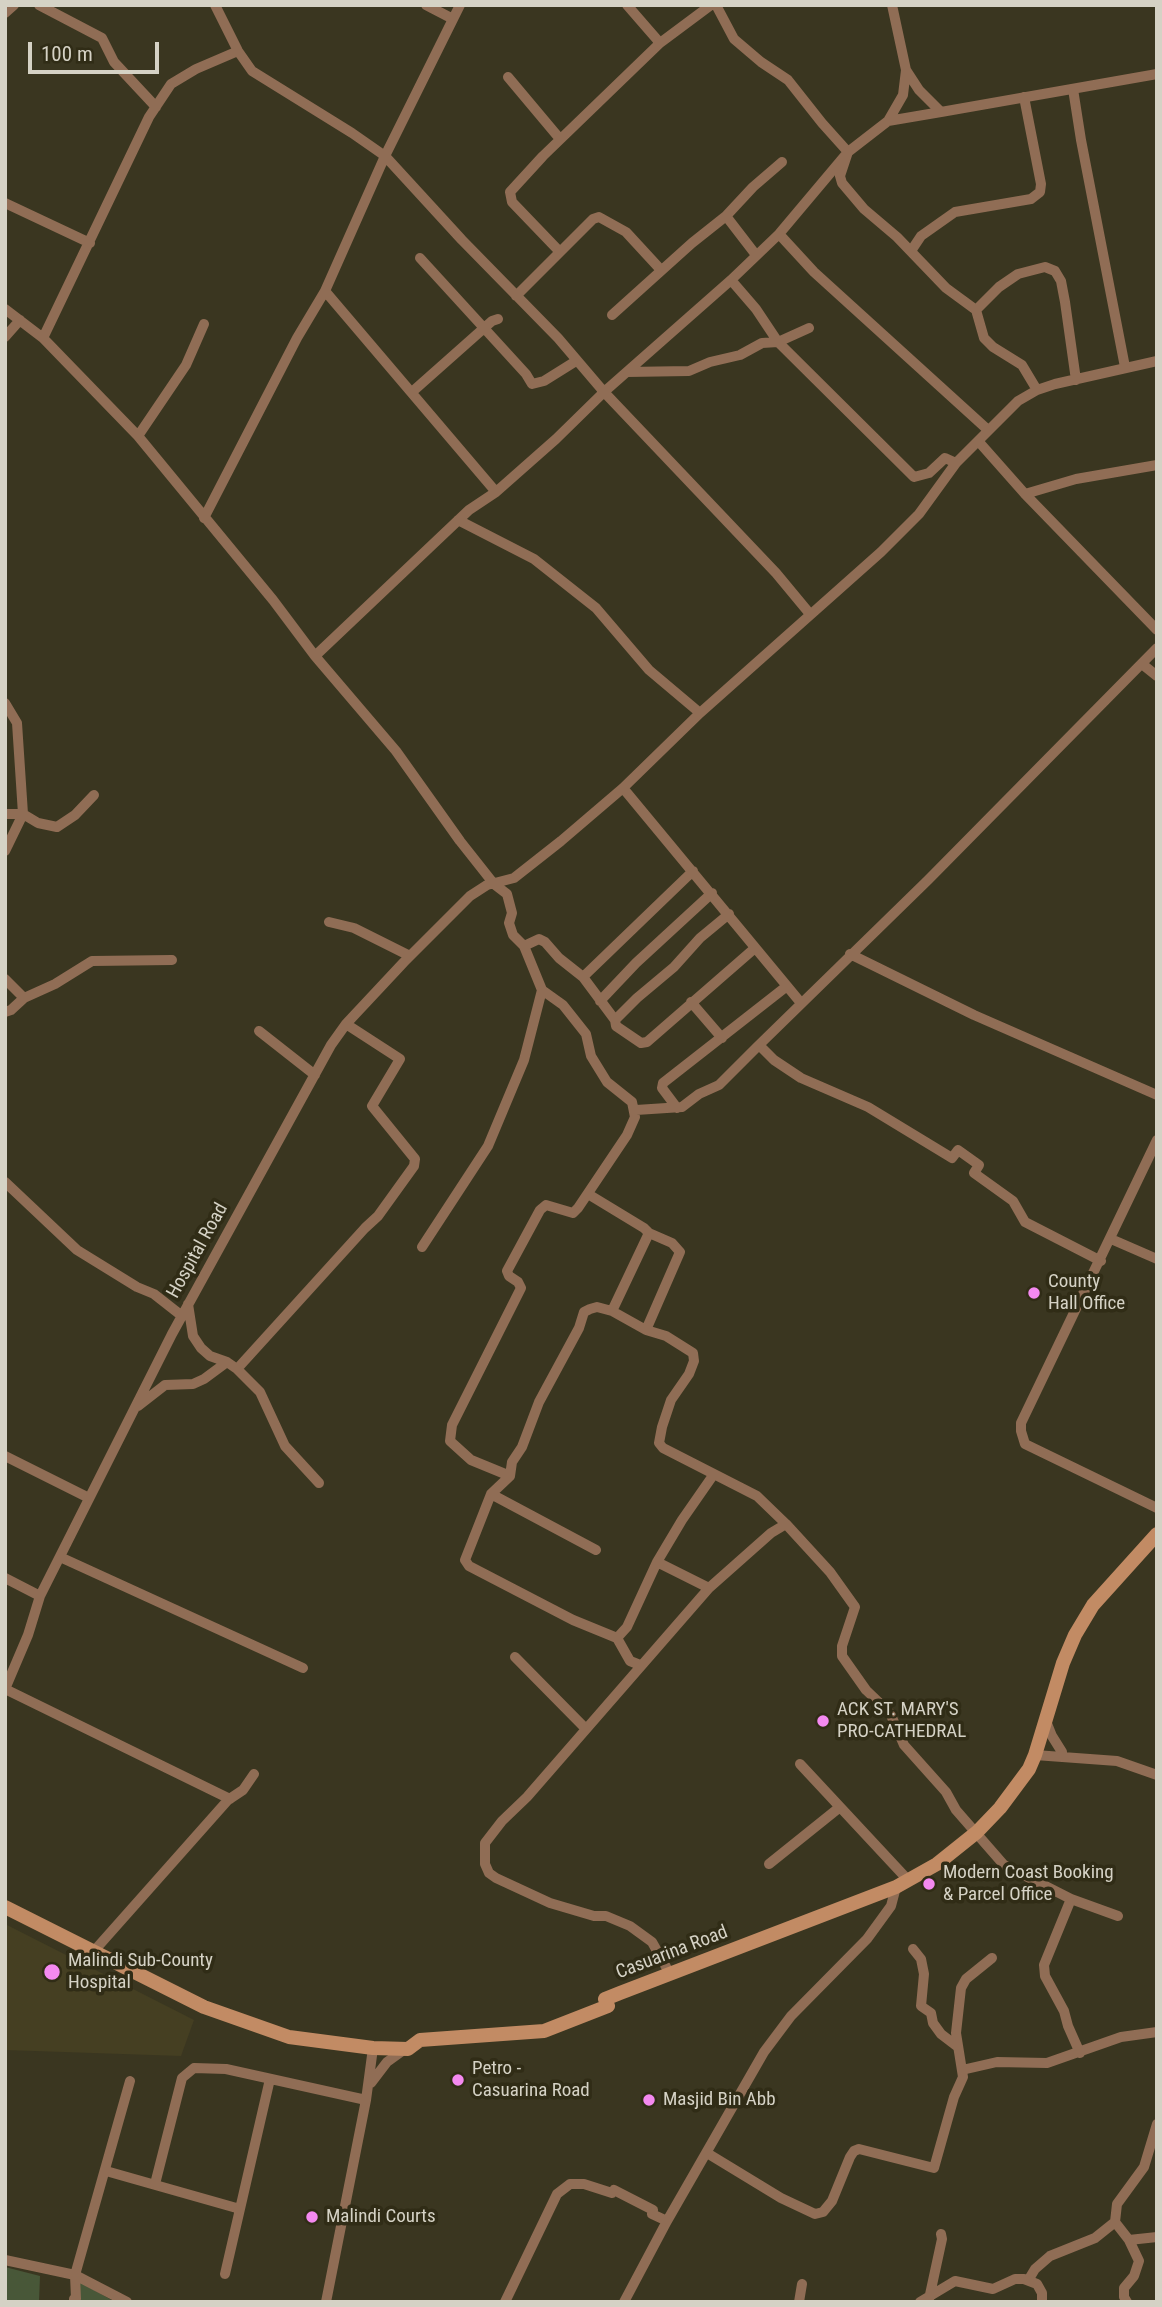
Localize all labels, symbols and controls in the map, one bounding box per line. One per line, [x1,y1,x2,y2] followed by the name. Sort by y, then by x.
[32,28,163,72] scale bar
[41,42,93,66] text: 100 m
[163,1199,233,1303] street label: Hospital Road
[1048,1271,1125,1315] place label: County Hall Office
[1026,1285,1042,1301] marker: County Hall Office
[837,1699,966,1743] place label: ACK ST. MARY'S PRO-CATHEDRAL
[815,1713,831,1729] marker: ACK ST. MARY'S PRO-CATHEDRAL
[943,1862,1114,1906] place label: Modern Coast Booking & Parcel Office
[921,1876,937,1892] marker: Modern Coast Booking & Parcel Office
[613,1921,731,1985] street label: Casuarina Road
[68,1950,213,1994] place label: Malindi Sub-County Hospital
[42,1962,62,1982] marker: Malindi Sub-County Hospital
[472,2058,590,2102] place label: Petro - Casuarina Road
[450,2072,466,2088] marker: Petro - Casuarina Road
[663,2089,776,2111] place label: Masjid Bin Abb
[641,2092,657,2108] marker: Masjid Bin Abb
[326,2206,436,2228] place label: Malindi Courts
[304,2209,320,2225] marker: Malindi Courts

